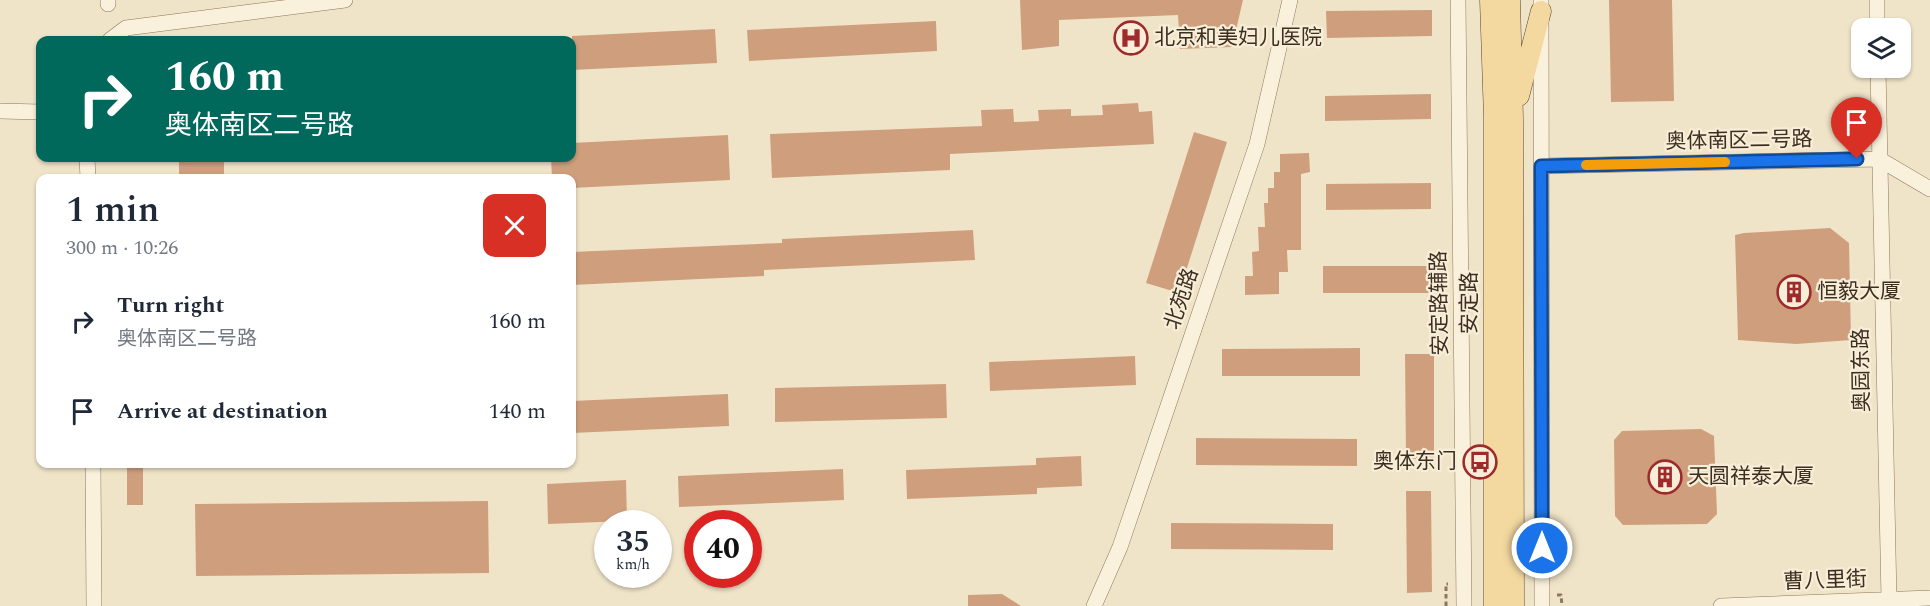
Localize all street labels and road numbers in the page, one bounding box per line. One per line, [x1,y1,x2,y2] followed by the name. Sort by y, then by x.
[1665,124,1813,158] street label: 奥体南区二号路
[1423,250,1457,356] street label: 安定路辅路
[1157,264,1207,334] street label: 北苑路
[1454,272,1486,335] street label: 安定路
[1845,328,1879,412] street label: 奥园东路
[1782,564,1868,598] street label: 曹八里街

